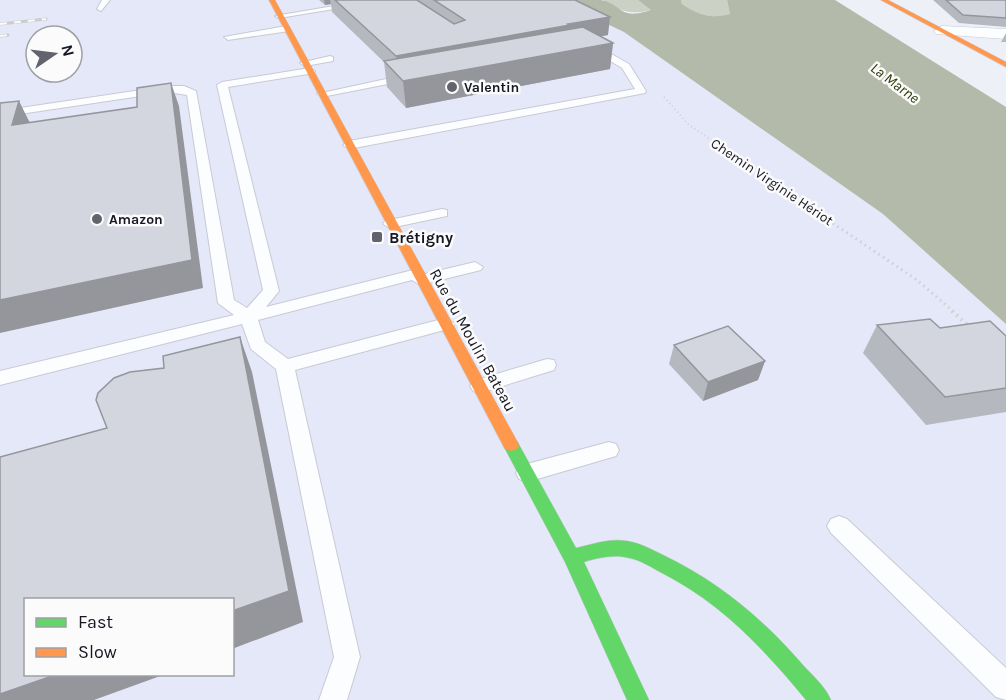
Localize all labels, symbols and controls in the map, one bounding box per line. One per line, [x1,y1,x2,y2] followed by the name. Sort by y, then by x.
[24,24,84,84] north arrow
[57,43,79,58] text: N
[867,59,923,107] water label: La Marne
[464,79,519,96] place label: Valentin
[445,80,459,94] marker: Valentin
[708,135,836,229] street label: Chemin Virginie Hériot
[109,211,163,228] place label: Amazon
[90,212,104,226] marker: Amazon
[389,228,453,247] place label: Brétigny
[370,230,384,244] marker: Brétigny
[426,265,520,415] street label: Rue du Moulin Bateau
[24,598,234,676] legend
[78,611,113,633] text: Fast
[78,641,117,663] text: Slow

